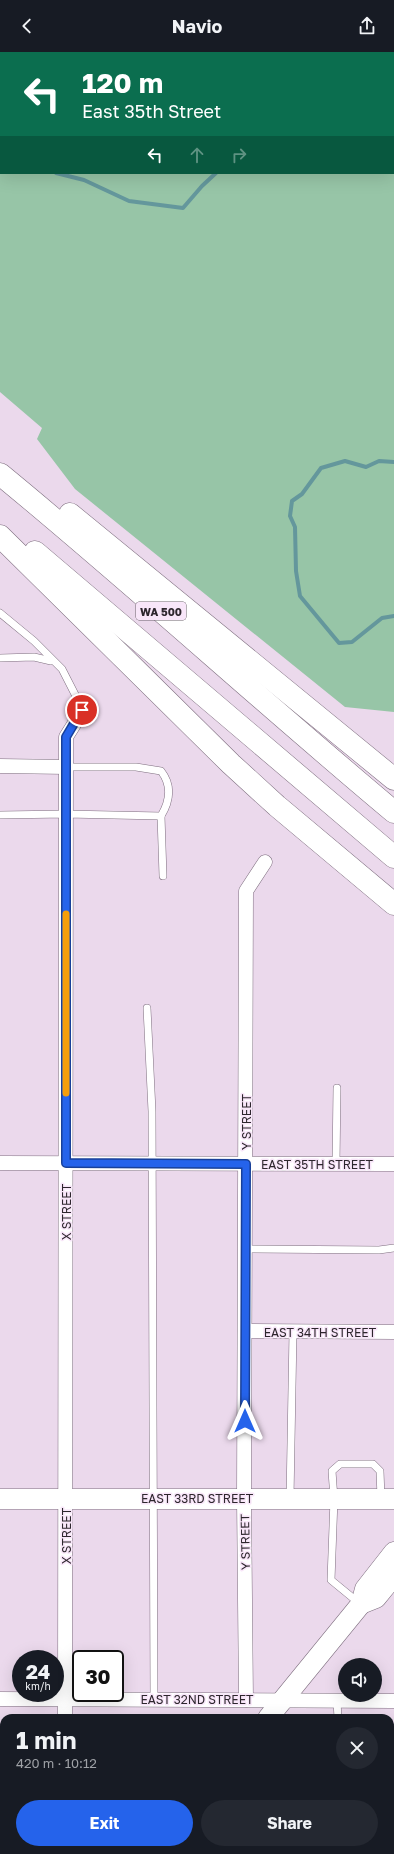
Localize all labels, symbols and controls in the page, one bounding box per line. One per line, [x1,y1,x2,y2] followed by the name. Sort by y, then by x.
[16,15,38,37] icon: back
[172,15,222,37] text: Navio
[356,15,378,37] icon: share
[82,66,163,99] text: 120 m
[16,68,68,120] icon: left
[82,100,221,122] text: East 35th Street
[144,144,166,166] icon: left
[186,144,208,166] icon: ahead
[228,144,250,166] icon: right
[136,602,186,620] road number: WA 500
[65,693,99,727] pin
[71,699,93,721] icon: arrive
[239,1093,254,1150] street label: Y STREET
[261,1157,374,1172] street label: EAST 35TH STREET
[59,1183,74,1240] street label: X STREET
[264,1325,377,1340] street label: EAST 34TH STREET
[224,1400,266,1442] position arrow
[141,1491,254,1506] street label: EAST 33RD STREET
[59,1507,74,1564] street label: X STREET
[237,1513,253,1570] street label: Y STREET
[72,1650,124,1702] speed limit sign: 30
[338,1658,382,1702] map controls
[338,1658,382,1702] button: sound
[26,1659,50,1683] text: 24
[25,1680,51,1692] text: km/h
[140,1692,254,1707] street label: EAST 32ND STREET
[16,1725,76,1754] text: 1 min
[336,1727,378,1769] button: close
[16,1755,97,1771] text: 420 m · 10:12
[16,1800,193,1846] button: Exit
[201,1800,378,1846] button: Share

